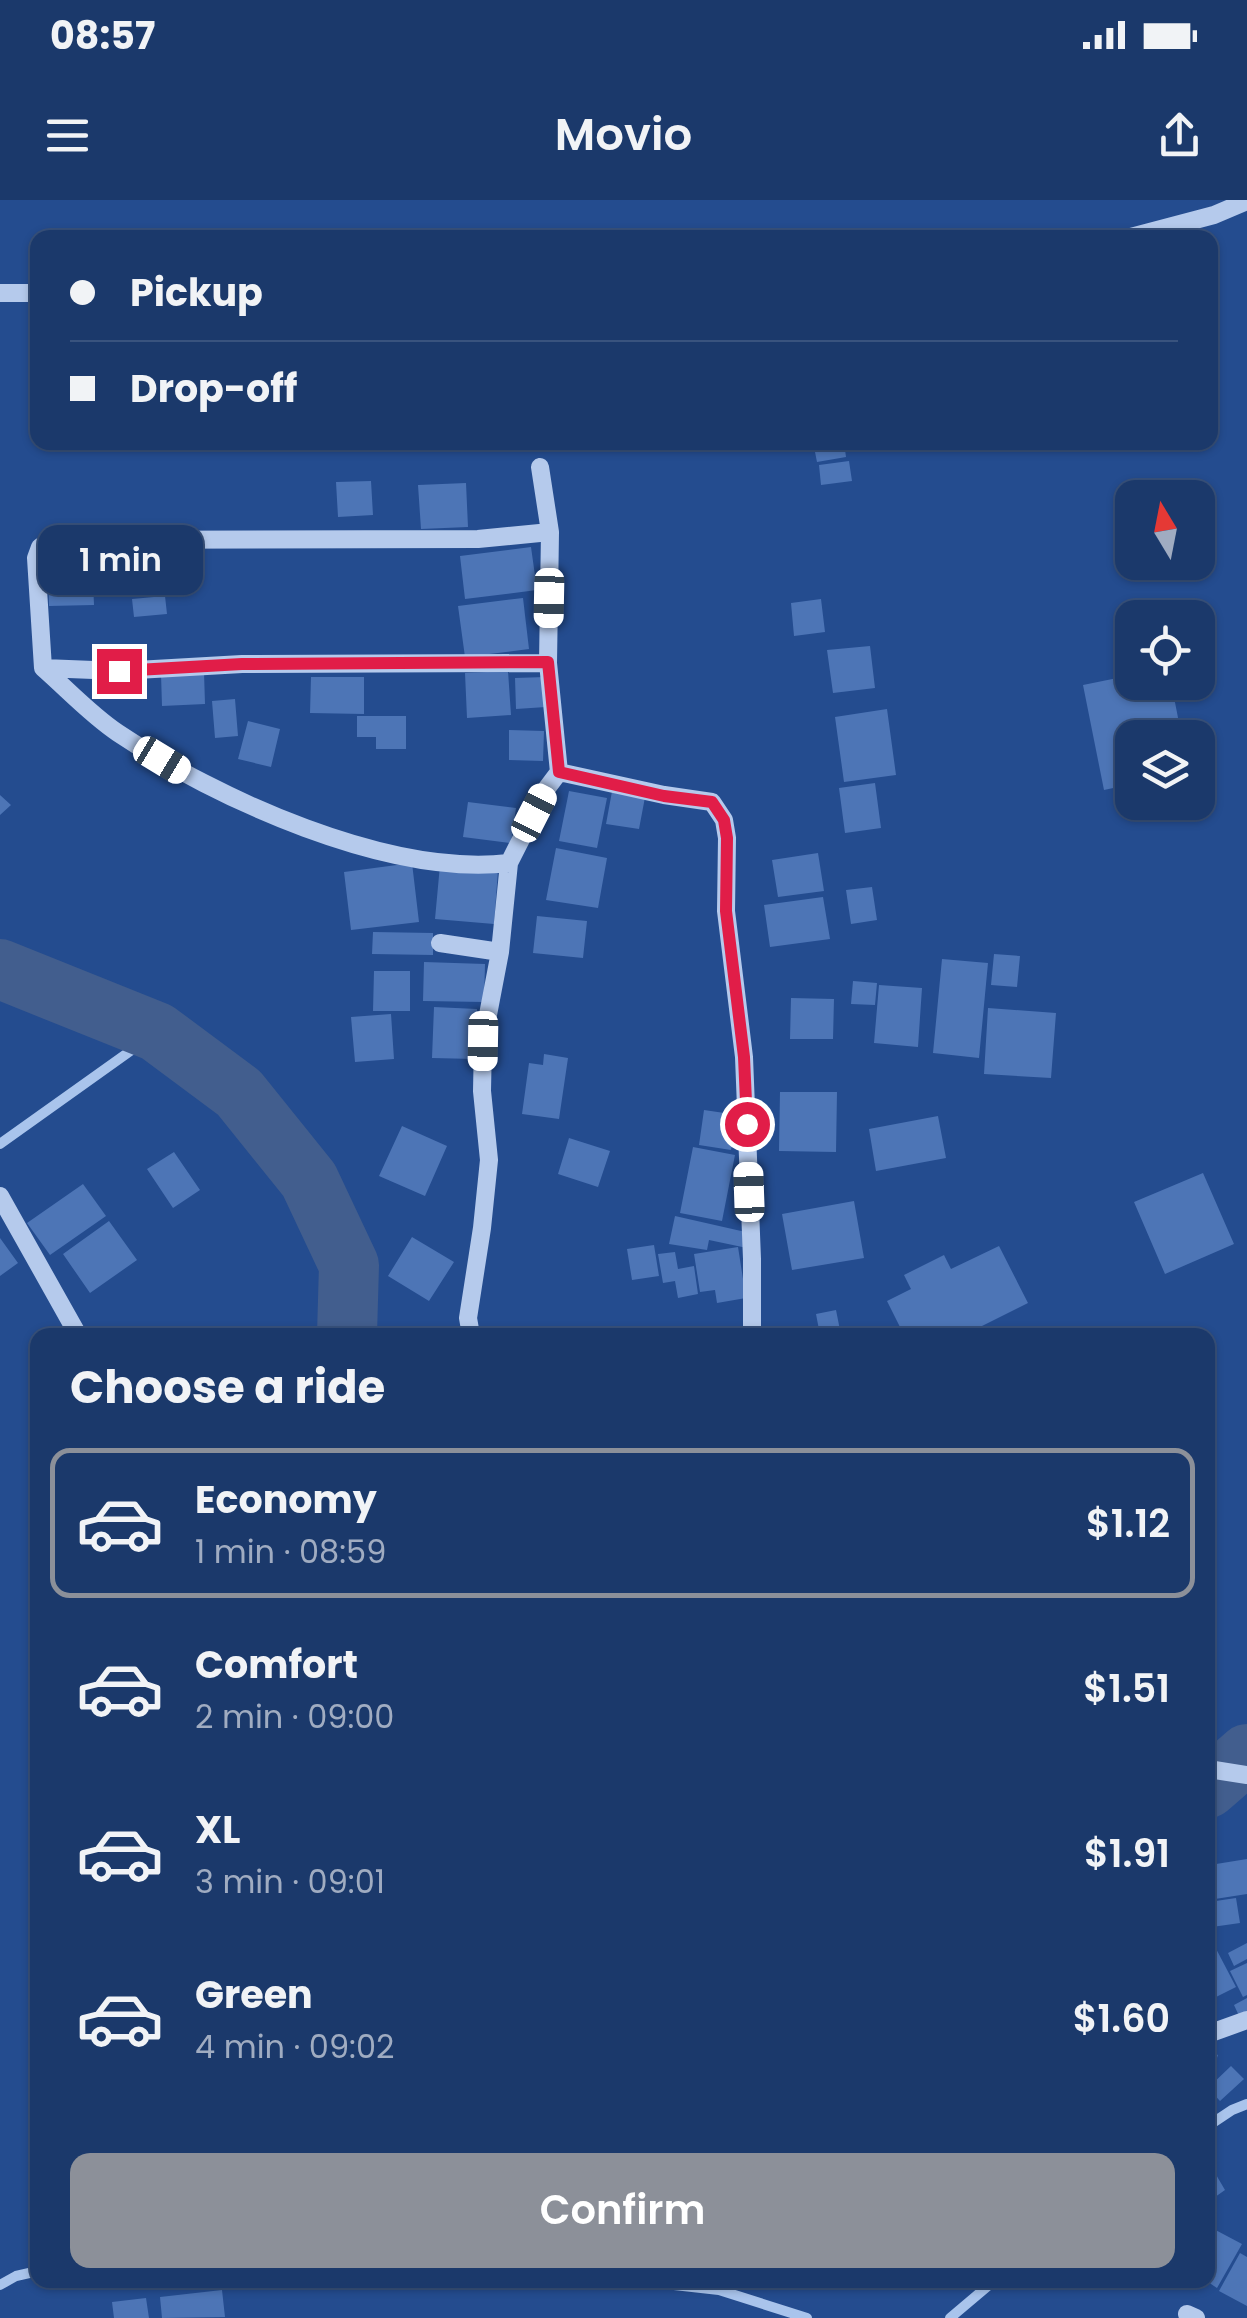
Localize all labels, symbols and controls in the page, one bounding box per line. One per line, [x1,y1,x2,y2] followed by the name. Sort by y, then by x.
[50,9,155,62] text: 08:57
[555,103,692,166] text: Movio
[40,108,95,163] icon: menu
[1152,108,1207,163] icon: share
[130,266,263,319] text: Pickup
[130,362,298,415] text: Drop-off
[1115,480,1215,580] north arrow
[1115,480,1215,820] map controls
[36,526,202,596] callout: 1 min
[79,537,162,582] text: 1 min
[533,568,565,628] car
[1115,600,1215,700] button: locate
[97,649,142,694] route end
[1115,720,1215,820] button: layers
[129,732,195,788] car
[507,779,561,847] car
[467,1011,499,1071] car
[725,1102,770,1147] route start
[733,1161,765,1223] car
[70,1356,385,1419] text: Choose a ride
[195,1473,377,1526] text: Economy
[75,1478,165,1568] icon: car
[1086,1497,1170,1550] text: $1.12
[195,1529,386,1574] text: 1 min · 08:59
[195,1638,358,1691] text: Comfort
[75,1643,165,1733] icon: car
[1083,1662,1170,1715] text: $1.51
[195,1694,394,1739] text: 2 min · 09:00
[195,1803,240,1856] text: XL
[75,1808,165,1898] icon: car
[1084,1827,1170,1880] text: $1.91
[195,1859,385,1904] text: 3 min · 09:01
[195,1968,313,2021] text: Green
[75,1973,165,2063] icon: car
[1073,1992,1170,2045] text: $1.60
[195,2024,394,2069] text: 4 min · 09:02
[70,2153,1175,2268] button: Confirm

